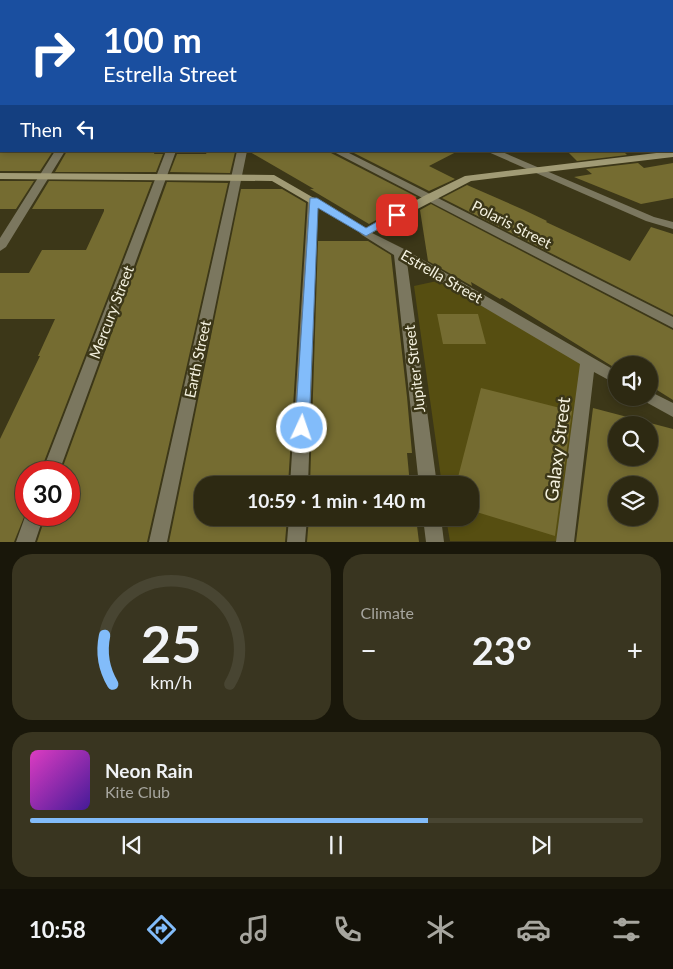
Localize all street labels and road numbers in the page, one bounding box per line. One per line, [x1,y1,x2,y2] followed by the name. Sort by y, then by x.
[469,196,555,252] street label: Polaris Street
[398,245,487,307] street label: Estrella Street
[85,262,137,361] street label: Mercury Street
[180,318,214,399] street label: Earth Street
[400,324,428,414] street label: Jupiter Street
[540,395,574,502] street label: Galaxy Street

